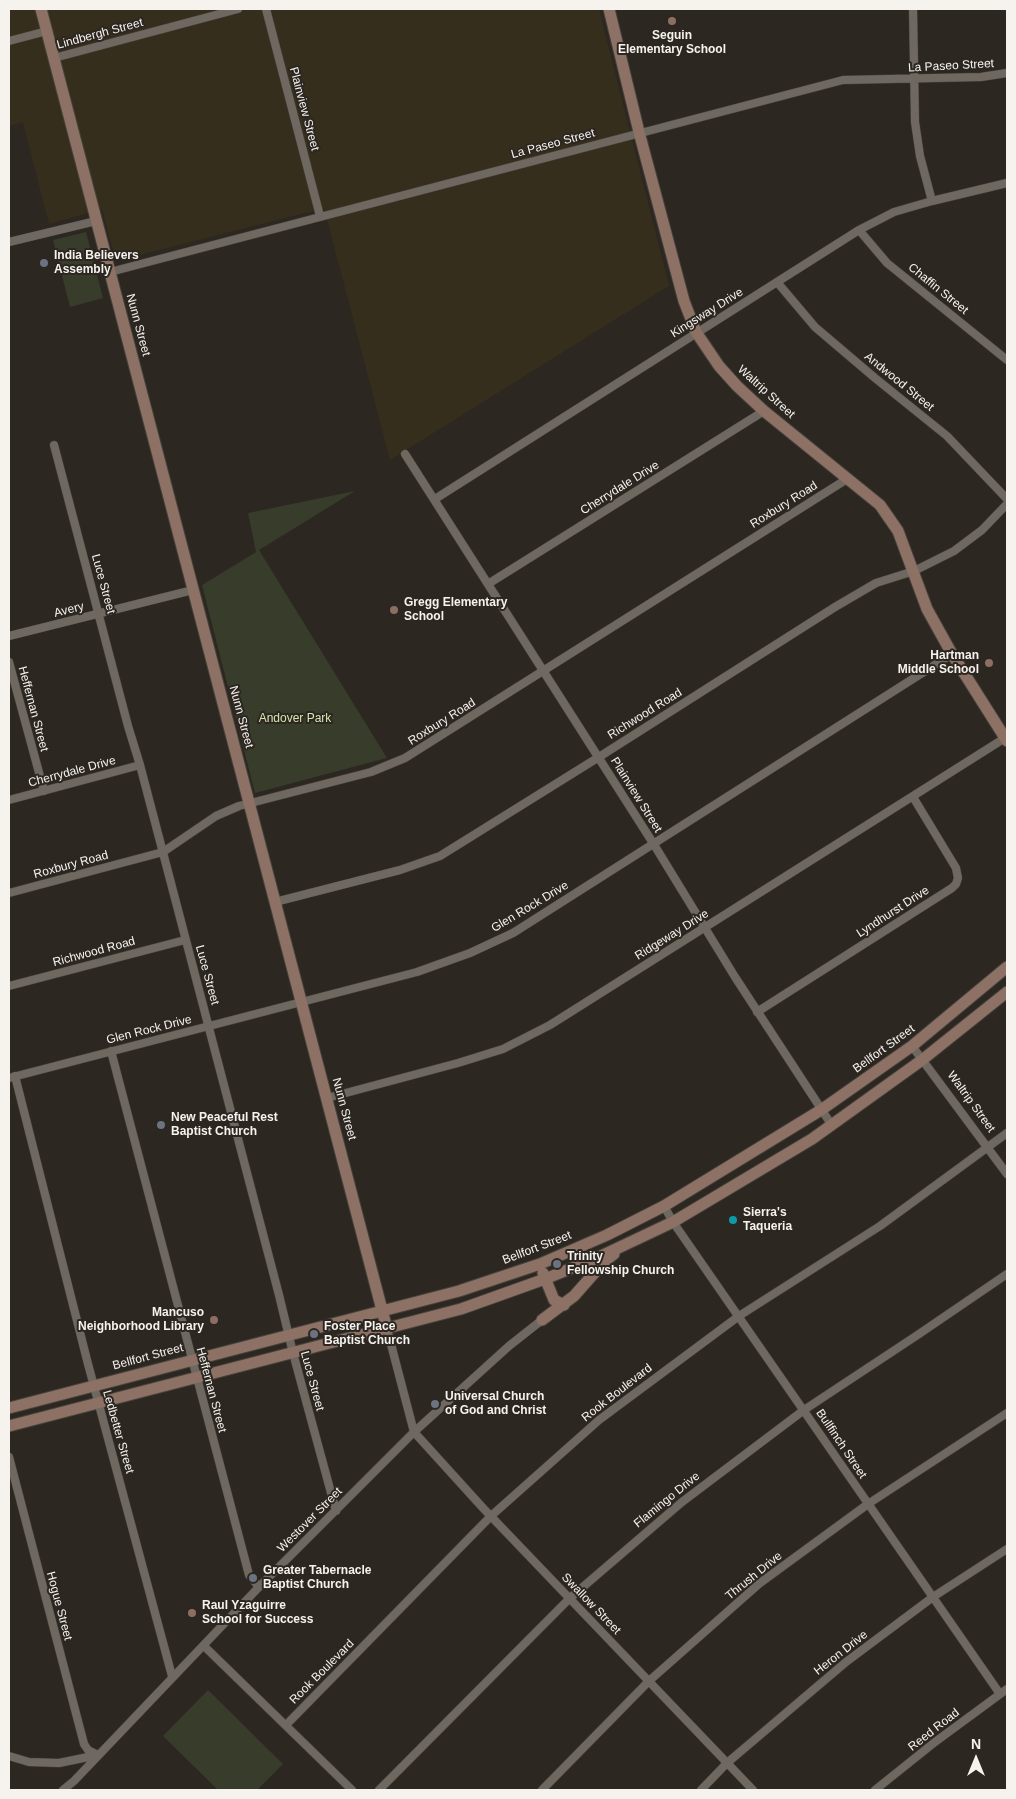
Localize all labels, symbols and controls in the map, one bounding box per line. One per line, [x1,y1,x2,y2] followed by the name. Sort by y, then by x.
[666,15,678,27] marker: Seguin Elementary School
[55,16,145,52] street label: Lindbergh Street
[618,29,726,57] place label: Seguin Elementary School
[908,57,994,75] street label: La Paseo Street
[286,66,322,152] street label: Plainview Street
[510,126,596,162] street label: La Paseo Street
[54,249,139,277] place label: India Believers Assembly
[38,257,50,269] marker: India Believers Assembly
[905,260,971,318] street label: Chaffin Street
[668,285,746,341] street label: Kingsway Drive
[123,292,153,358] street label: Nunn Street
[861,350,937,414] street label: Andwood Street
[734,362,798,422] street label: Waltrip Street
[578,458,662,518] street label: Cherrydale Drive
[748,479,820,531] street label: Roxbury Road
[88,552,118,616] street label: Luce Street
[404,596,507,624] place label: Gregg Elementary School
[52,599,86,621] street label: Avery
[388,604,400,616] marker: Gregg Elementary School
[898,649,979,677] place label: Hartman Middle School
[983,657,995,669] marker: Hartman Middle School
[15,665,51,753] street label: Heffernan Street
[226,684,256,750] street label: Nunn Street
[605,685,685,743] street label: Richwood Road
[406,696,478,748] street label: Roxbury Road
[259,712,331,726] park label: Andover Park
[27,753,117,791] street label: Cherrydale Drive
[607,755,665,835] street label: Plainview Street
[32,848,110,882] street label: Roxbury Road
[489,878,571,936] street label: Glen Rock Drive
[854,883,932,941] street label: Lyndhurst Drive
[633,907,711,963] street label: Ridgeway Drive
[51,934,137,970] street label: Richwood Road
[192,943,222,1007] street label: Luce Street
[105,1012,193,1048] street label: Glen Rock Drive
[850,1022,918,1076] street label: Bellfort Street
[944,1069,998,1135] street label: Waltrip Street
[329,1076,359,1142] street label: Nunn Street
[171,1111,278,1139] place label: New Peaceful Rest Baptist Church
[155,1119,167,1131] marker: New Peaceful Rest Baptist Church
[743,1206,792,1234] place label: Sierra's Taqueria
[727,1214,739,1226] marker: Sierra's Taqueria
[500,1228,574,1268] street label: Bellfort Street
[567,1250,674,1278] place label: Trinity Fellowship Church
[551,1258,563,1270] marker: Trinity Fellowship Church
[78,1306,204,1334] place label: Mancuso Neighborhood Library
[208,1314,220,1326] marker: Mancuso Neighborhood Library
[324,1320,410,1348] place label: Foster Place Baptist Church
[308,1328,320,1340] marker: Foster Place Baptist Church
[111,1341,185,1373] street label: Bellfort Street
[193,1346,229,1434] street label: Heffernan Street
[297,1349,327,1413] street label: Luce Street
[579,1361,655,1425] street label: Rook Boulevard
[99,1389,137,1475] street label: Ledbetter Street
[445,1390,546,1418] place label: Universal Church of God and Christ
[429,1398,441,1410] marker: Universal Church of God and Christ
[812,1407,870,1481] street label: Bullfinch Street
[631,1469,703,1531] street label: Flamingo Drive
[275,1485,345,1555] street label: Westover Street
[723,1549,785,1603] street label: Thrush Drive
[263,1564,371,1592] place label: Greater Tabernacle Baptist Church
[43,1570,75,1642] street label: Hogue Street
[558,1570,624,1638] street label: Swallow Street
[247,1572,259,1584] marker: Greater Tabernacle Baptist Church
[202,1599,313,1627] place label: Raul Yzaguirre School for Success
[186,1607,198,1619] marker: Raul Yzaguirre School for Success
[811,1628,871,1678] street label: Heron Drive
[287,1637,357,1707] street label: Rook Boulevard
[906,1706,962,1754] street label: Reed Road
[951,1734,1001,1784] north arrow
[971,1736,981,1752] text: N

